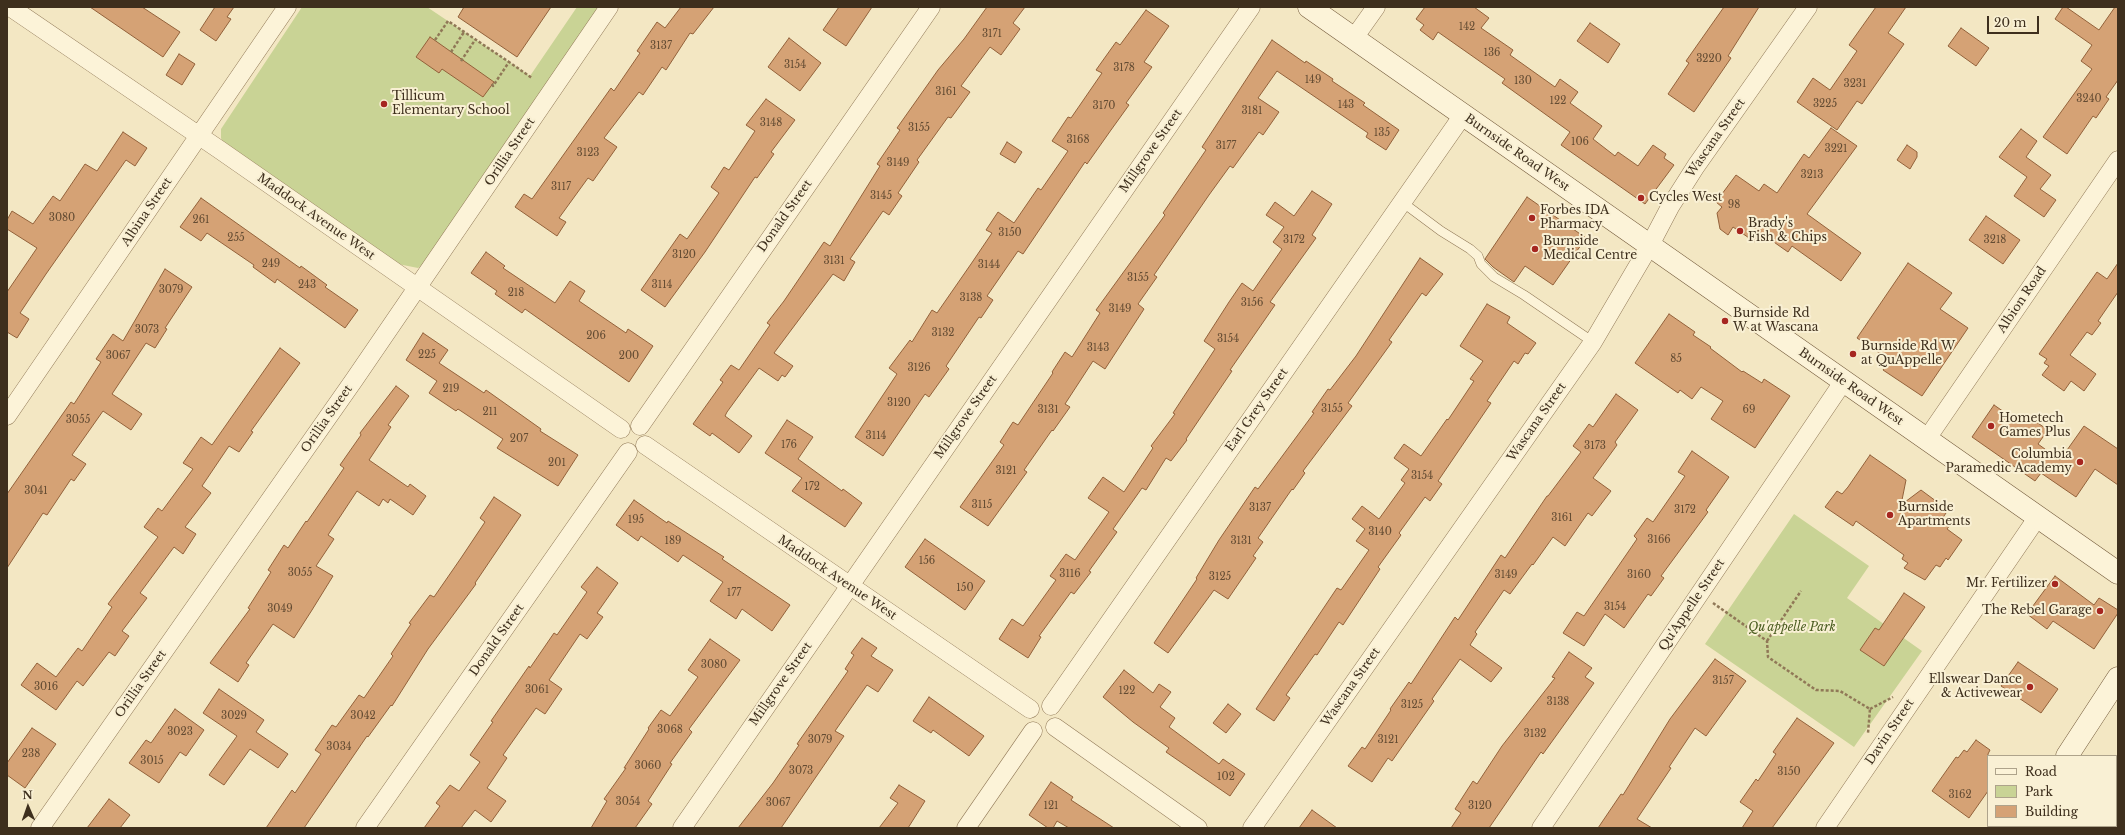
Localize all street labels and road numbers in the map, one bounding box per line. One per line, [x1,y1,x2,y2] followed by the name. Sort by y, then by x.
[1684,96,1748,180] street label: Wascana Street
[1117,106,1185,196] street label: Millgrove Street
[1462,111,1572,195] street label: Burnside Road West
[482,115,538,189] street label: Orillia Street
[254,171,378,263] street label: Maddock Avenue West
[119,175,175,249] street label: Albina Street
[755,177,815,255] street label: Donald Street
[1995,264,2049,336] street label: Albion Road
[1796,345,1906,429] street label: Burnside Road West
[1223,366,1291,454] street label: Earl Grey Street
[932,372,1000,462] street label: Millgrove Street
[1505,380,1569,464] street label: Wascana Street
[298,382,356,456] street label: Orillia Street
[775,533,899,623] street label: Maddock Avenue West
[1656,556,1728,654] street label: Qu'Appelle Street
[467,601,527,679] street label: Donald Street
[747,639,815,729] street label: Millgrove Street
[1319,645,1383,729] street label: Wascana Street
[112,647,170,721] street label: Orillia Street
[1863,696,1917,768] street label: Davin Street

